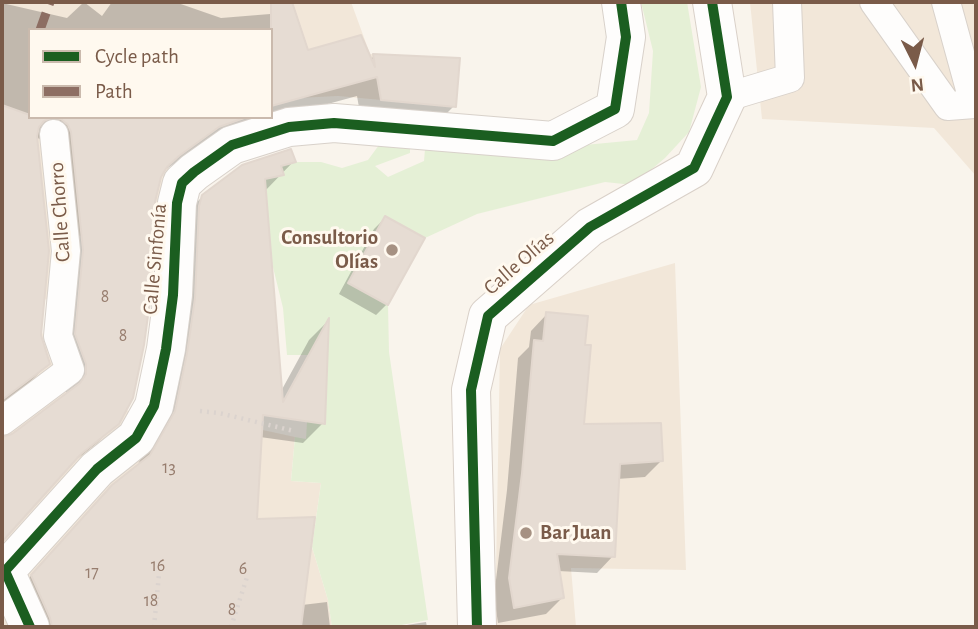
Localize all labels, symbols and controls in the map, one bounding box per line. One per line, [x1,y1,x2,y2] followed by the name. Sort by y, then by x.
[28,28,273,119] legend
[880,28,950,98] north arrow
[95,46,179,67] text: Cycle path
[910,74,925,95] text: N
[95,81,133,102] text: Path
[44,161,76,263] street label: Calle Chorro
[138,202,172,316] street label: Calle Sinfonía
[281,225,378,275] place label: Consultorio Olías
[479,226,559,300] street label: Calle Olías
[384,242,400,258] marker: Consultorio Olías
[101,286,109,308] house number: 8
[119,325,127,347] house number: 8
[162,457,176,479] house number: 13
[540,520,611,546] place label: Bar Juan
[518,525,534,541] marker: Bar Juan
[151,555,165,577] house number: 16
[239,558,247,580] house number: 6
[85,562,99,584] house number: 17
[144,590,158,612] house number: 18
[228,599,236,621] house number: 8

